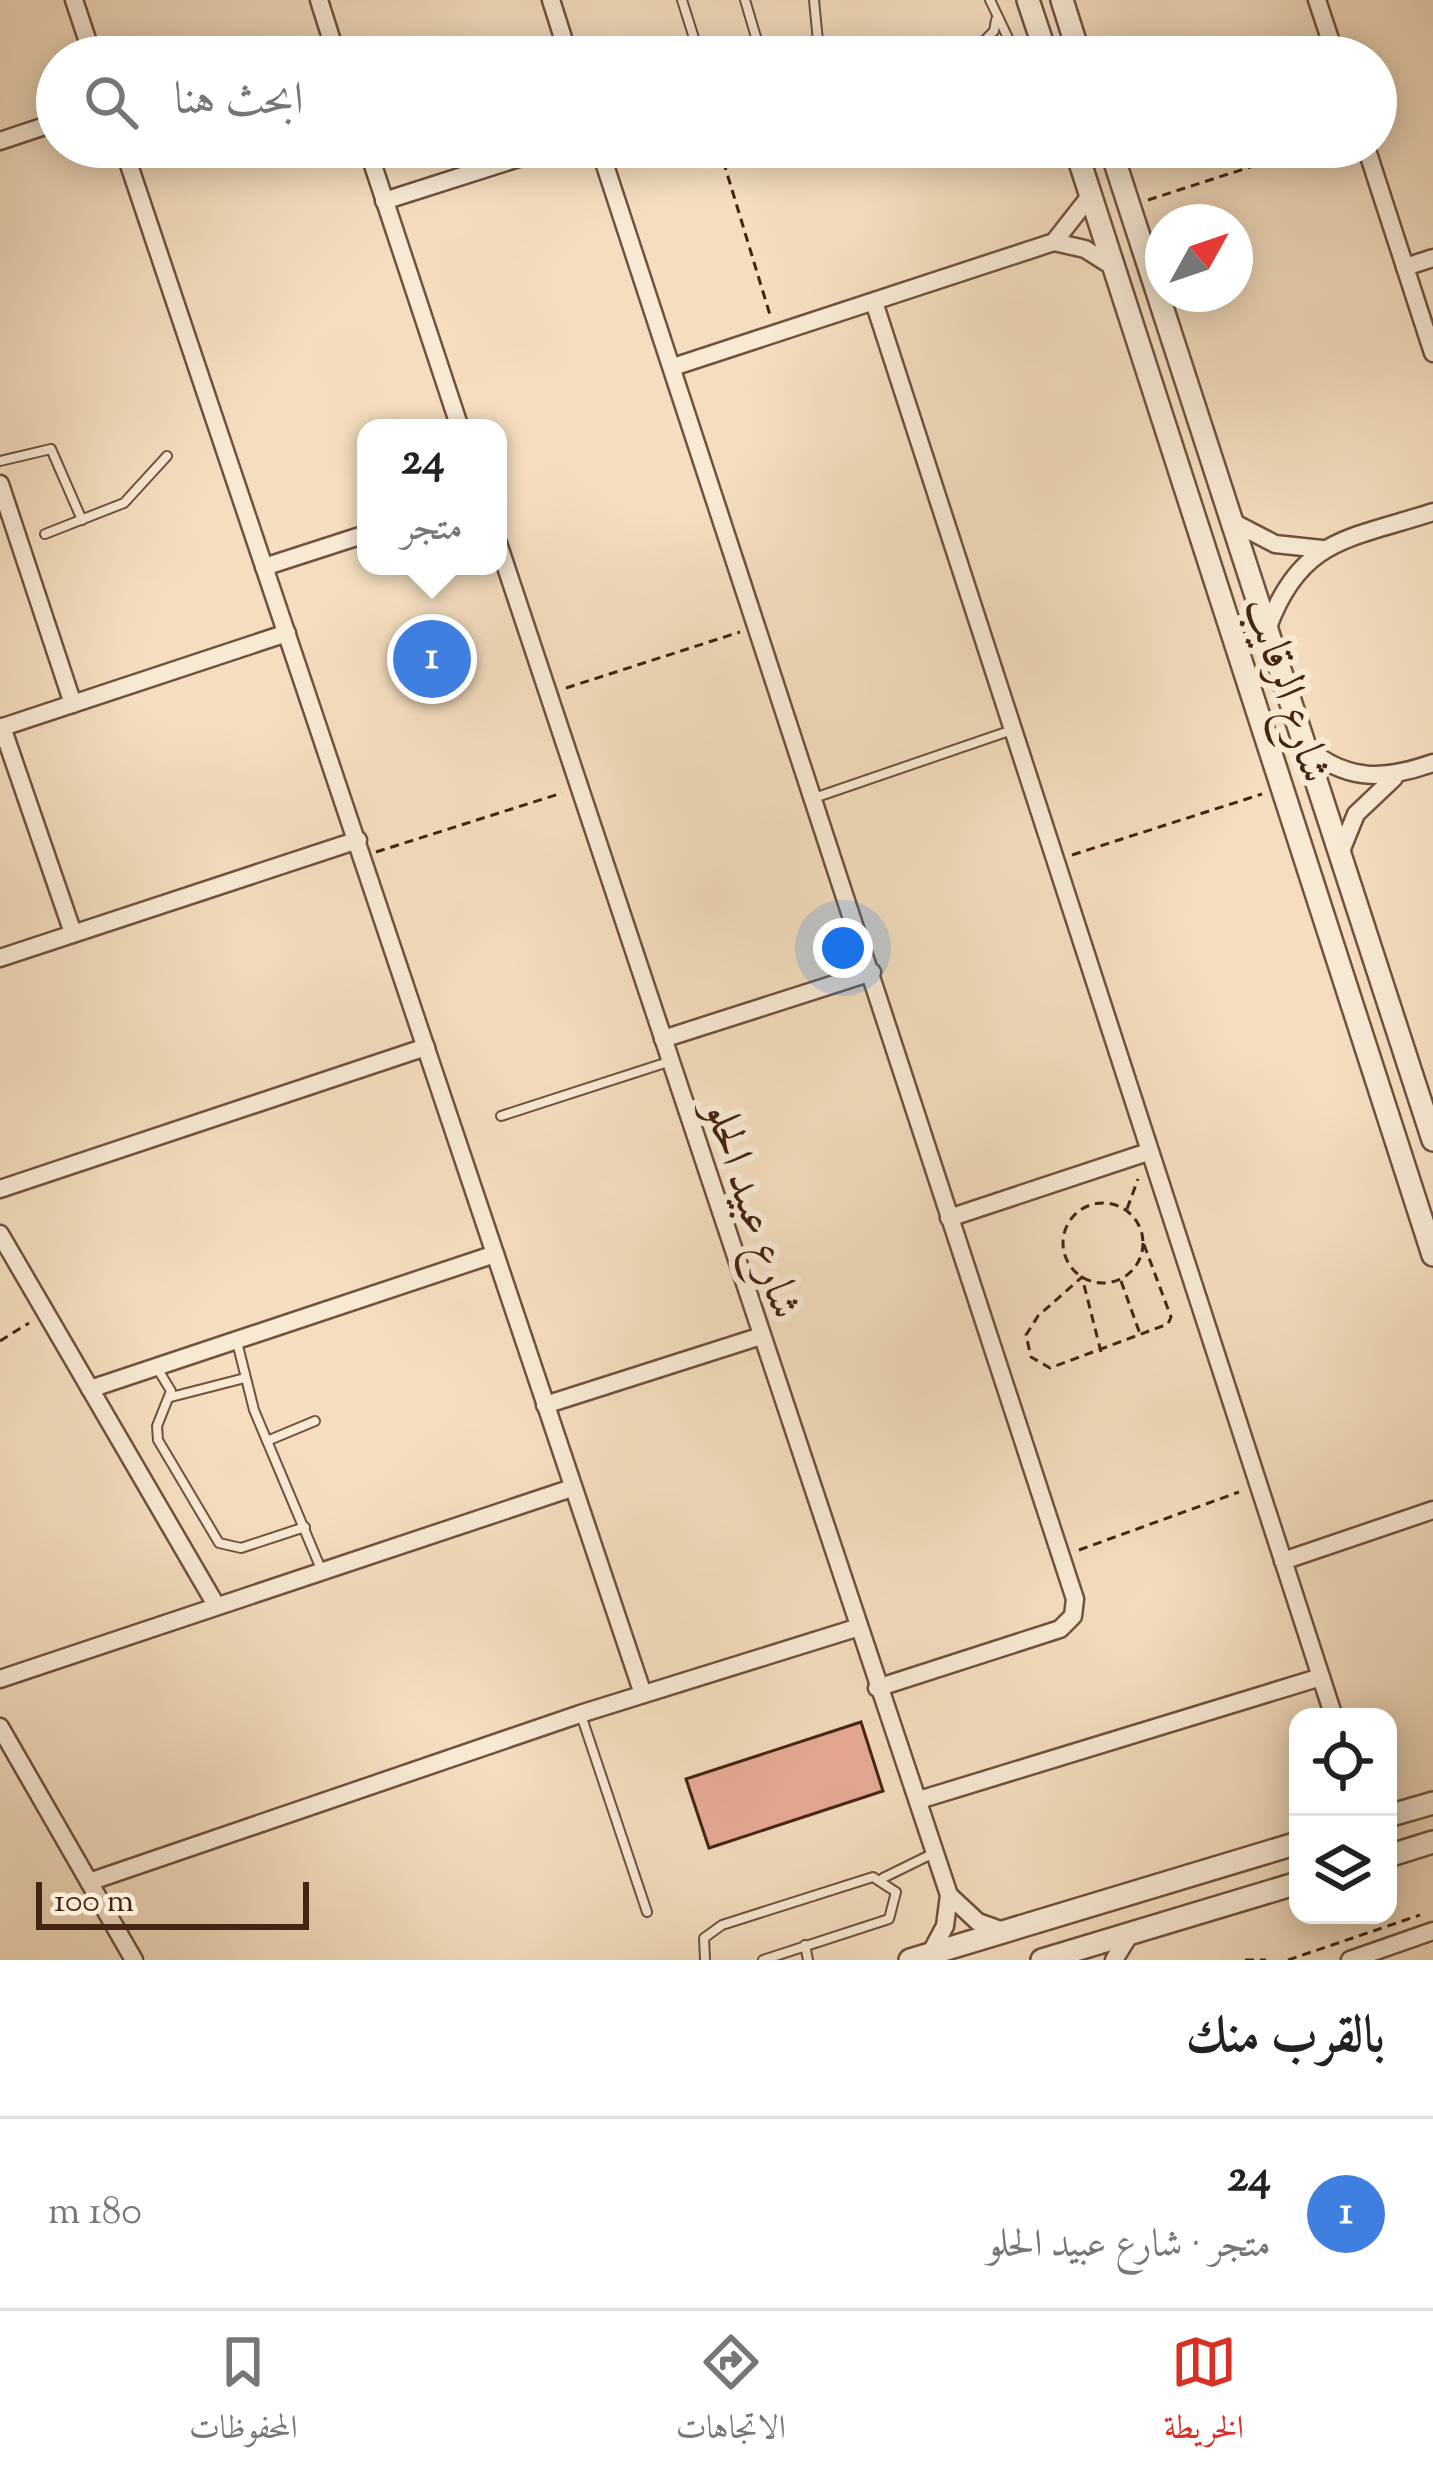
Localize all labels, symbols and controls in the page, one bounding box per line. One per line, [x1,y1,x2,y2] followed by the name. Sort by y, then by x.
[36,36,1397,168] search box
[78,69,144,135] icon: search
[174,70,304,135] text: ابحث هنا
[1145,204,1253,312] north arrow
[357,419,507,575] popup
[401,430,445,495] text: 24
[401,502,463,558] text: متجر
[1224,589,1345,792] street label: شارع الرقايب
[393,614,471,704] pin: 1
[813,918,873,978] your location
[683,1089,816,1328] street label: شارع عبيد الحلو
[1289,1708,1397,1924] map controls
[1289,1708,1397,1816] button: locate
[1289,1816,1397,1924] button: layers
[36,1876,309,1929] scale bar
[54,1879,134,1927] text: 100 m
[1186,2002,1385,2075] text: بالقرب منك
[1227,2147,1271,2212] text: 24
[48,2186,142,2242] text: 180 m
[1339,2186,1353,2242] text: 1
[987,2219,1271,2275] text: متجر · شارع عبيد الحلو
[189,2329,298,2459] tab: المحفوظات
[676,2329,786,2459] tab: الاتجاهات
[1164,2329,1244,2459] tab: الخريطة

